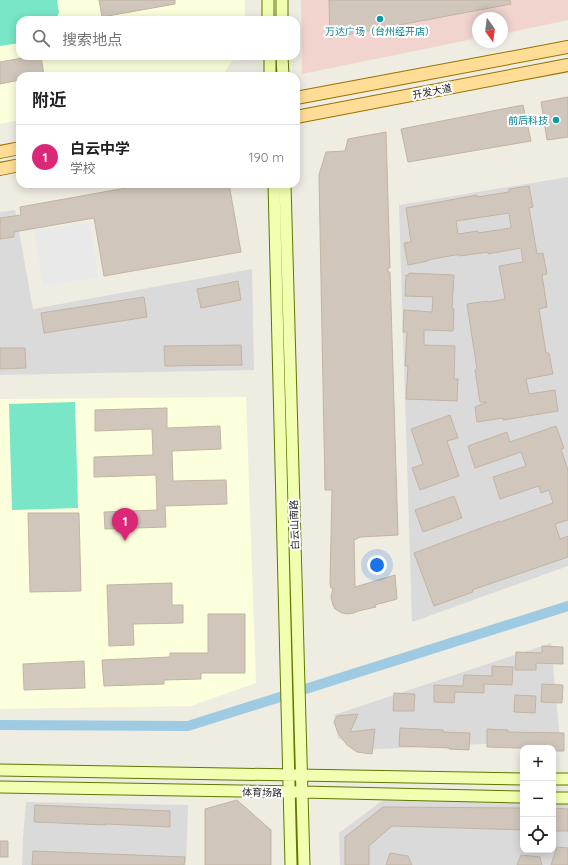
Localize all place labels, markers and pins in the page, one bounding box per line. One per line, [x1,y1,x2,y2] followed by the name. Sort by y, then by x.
[375,14,385,24] marker: 万达广场（台州经开店）
[325,25,435,38] place label: 万达广场（台州经开店）
[508,114,548,127] place label: 前后科技
[551,115,561,125] marker: 前后科技
[112,508,138,541] pin: 1

